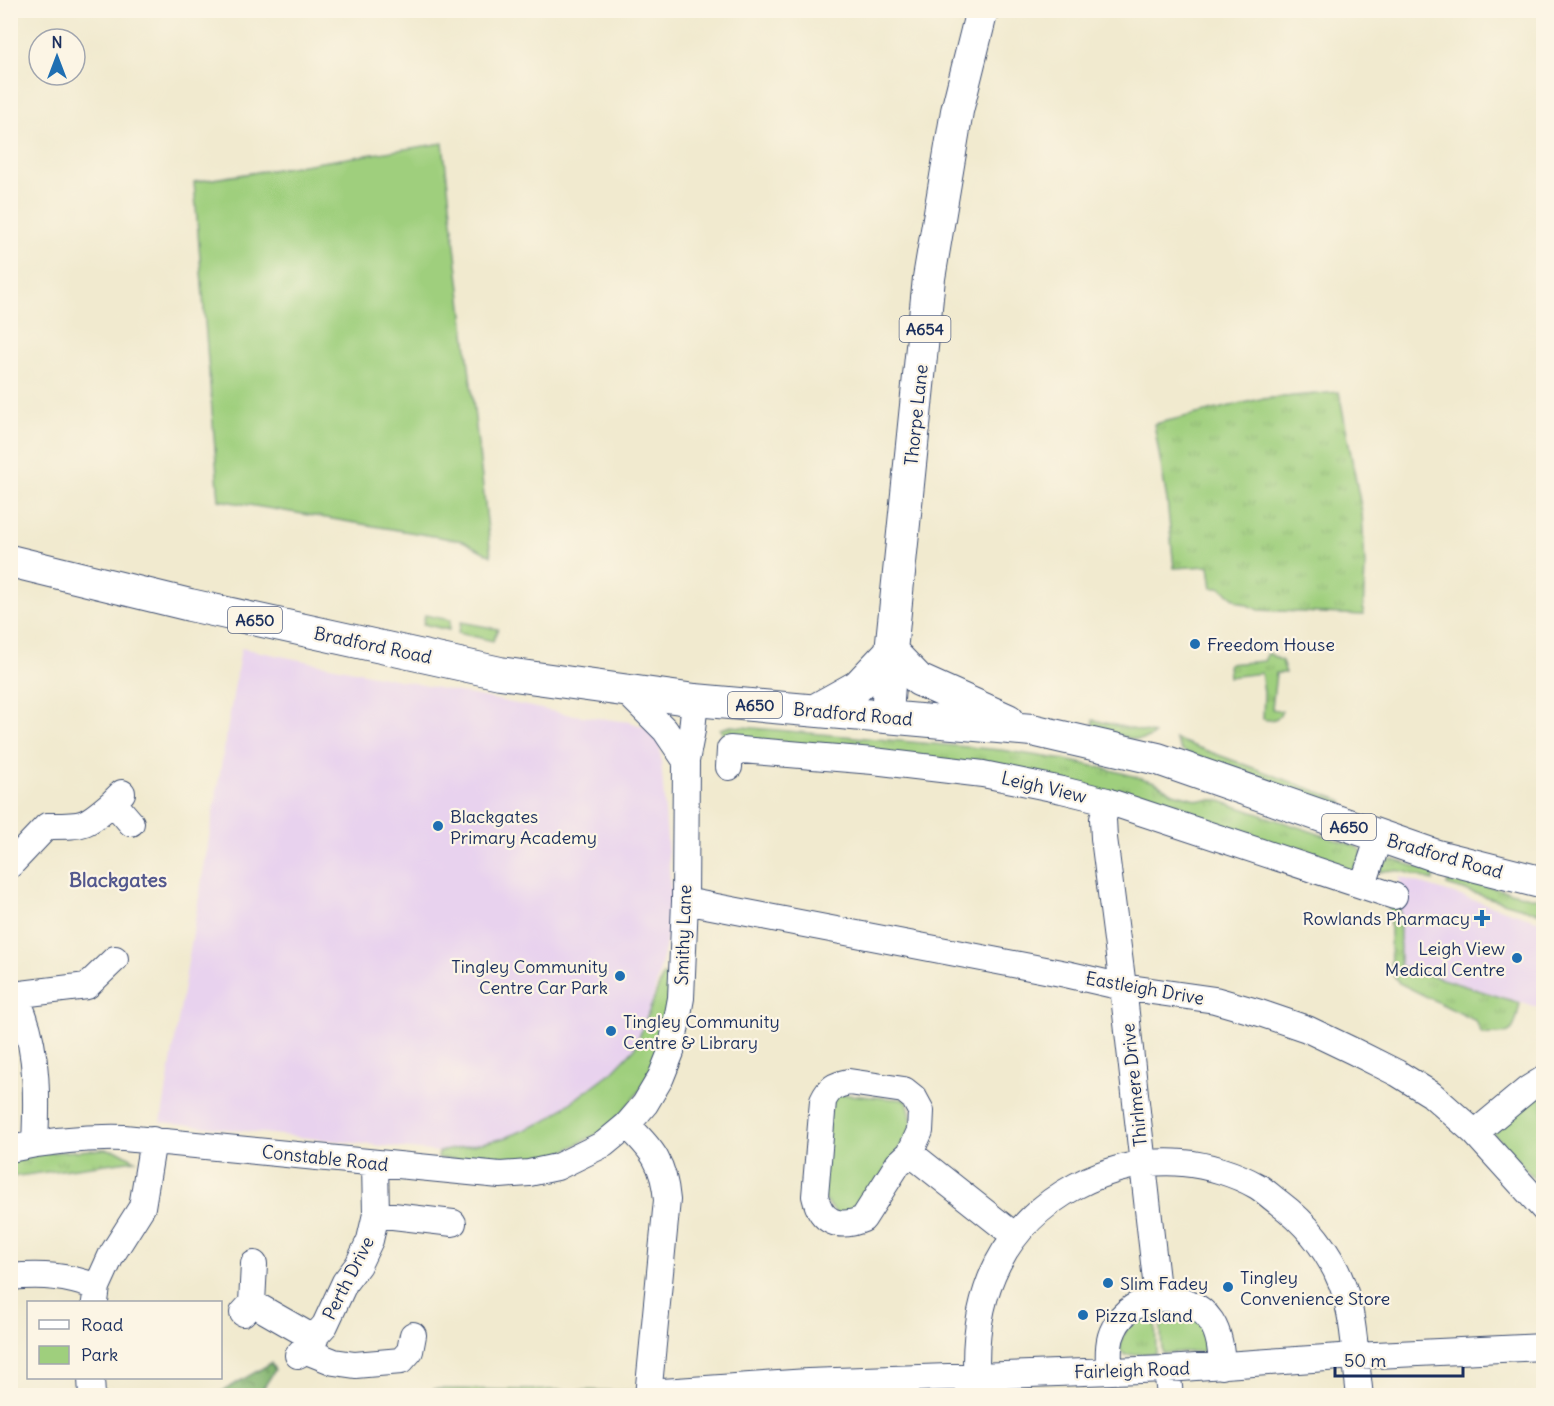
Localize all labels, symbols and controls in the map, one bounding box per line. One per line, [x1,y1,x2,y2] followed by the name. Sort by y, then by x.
[27,27,87,87] north arrow
[51,32,63,52] text: N
[900,316,950,342] road number: A654
[899,363,933,467] street label: Thorpe Lane
[228,607,282,633] road number: A650
[312,621,434,669] street label: Bradford Road
[1207,633,1335,656] place label: Freedom House
[1188,637,1202,651] marker: Freedom House
[728,692,782,718] road number: A650
[792,697,914,731] street label: Bradford Road
[999,766,1089,808] street label: Leigh View
[450,805,597,849] place label: Blackgates Primary Academy
[1322,814,1376,840] road number: A650
[431,819,445,833] marker: Blackgates Primary Academy
[1384,828,1506,884] street label: Bradford Road
[69,867,167,892] district label: Blackgates
[670,884,696,986] street label: Smithy Lane
[1302,907,1470,930] place label: Rowlands Pharmacy
[1475,911,1489,925] marker: Rowlands Pharmacy
[1385,937,1505,981] place label: Leigh View Medical Centre
[1510,951,1524,965] marker: Leigh View Medical Centre
[451,955,608,999] place label: Tingley Community Centre Car Park
[1084,966,1206,1010] street label: Eastleigh Drive
[613,969,627,983] marker: Tingley Community Centre Car Park
[623,1010,780,1054] place label: Tingley Community Centre & Library
[1116,1022,1152,1148] street label: Thirlmere Drive
[604,1024,618,1038] marker: Tingley Community Centre & Library
[261,1140,390,1176] street label: Constable Road
[317,1232,379,1324] street label: Perth Drive
[1240,1266,1390,1310] place label: Tingley Convenience Store
[1120,1272,1208,1295] place label: Slim Fadey
[1101,1276,1115,1290] marker: Slim Fadey
[1221,1280,1235,1294] marker: Tingley Convenience Store
[27,1301,222,1379] legend
[1095,1304,1193,1327] place label: Pizza Island
[1076,1308,1090,1322] marker: Pizza Island
[81,1313,124,1336] text: Road
[1335,1340,1462,1378] scale bar
[81,1343,118,1366] text: Park
[1344,1349,1386,1372] text: 50 m
[1074,1356,1191,1384] street label: Fairleigh Road

